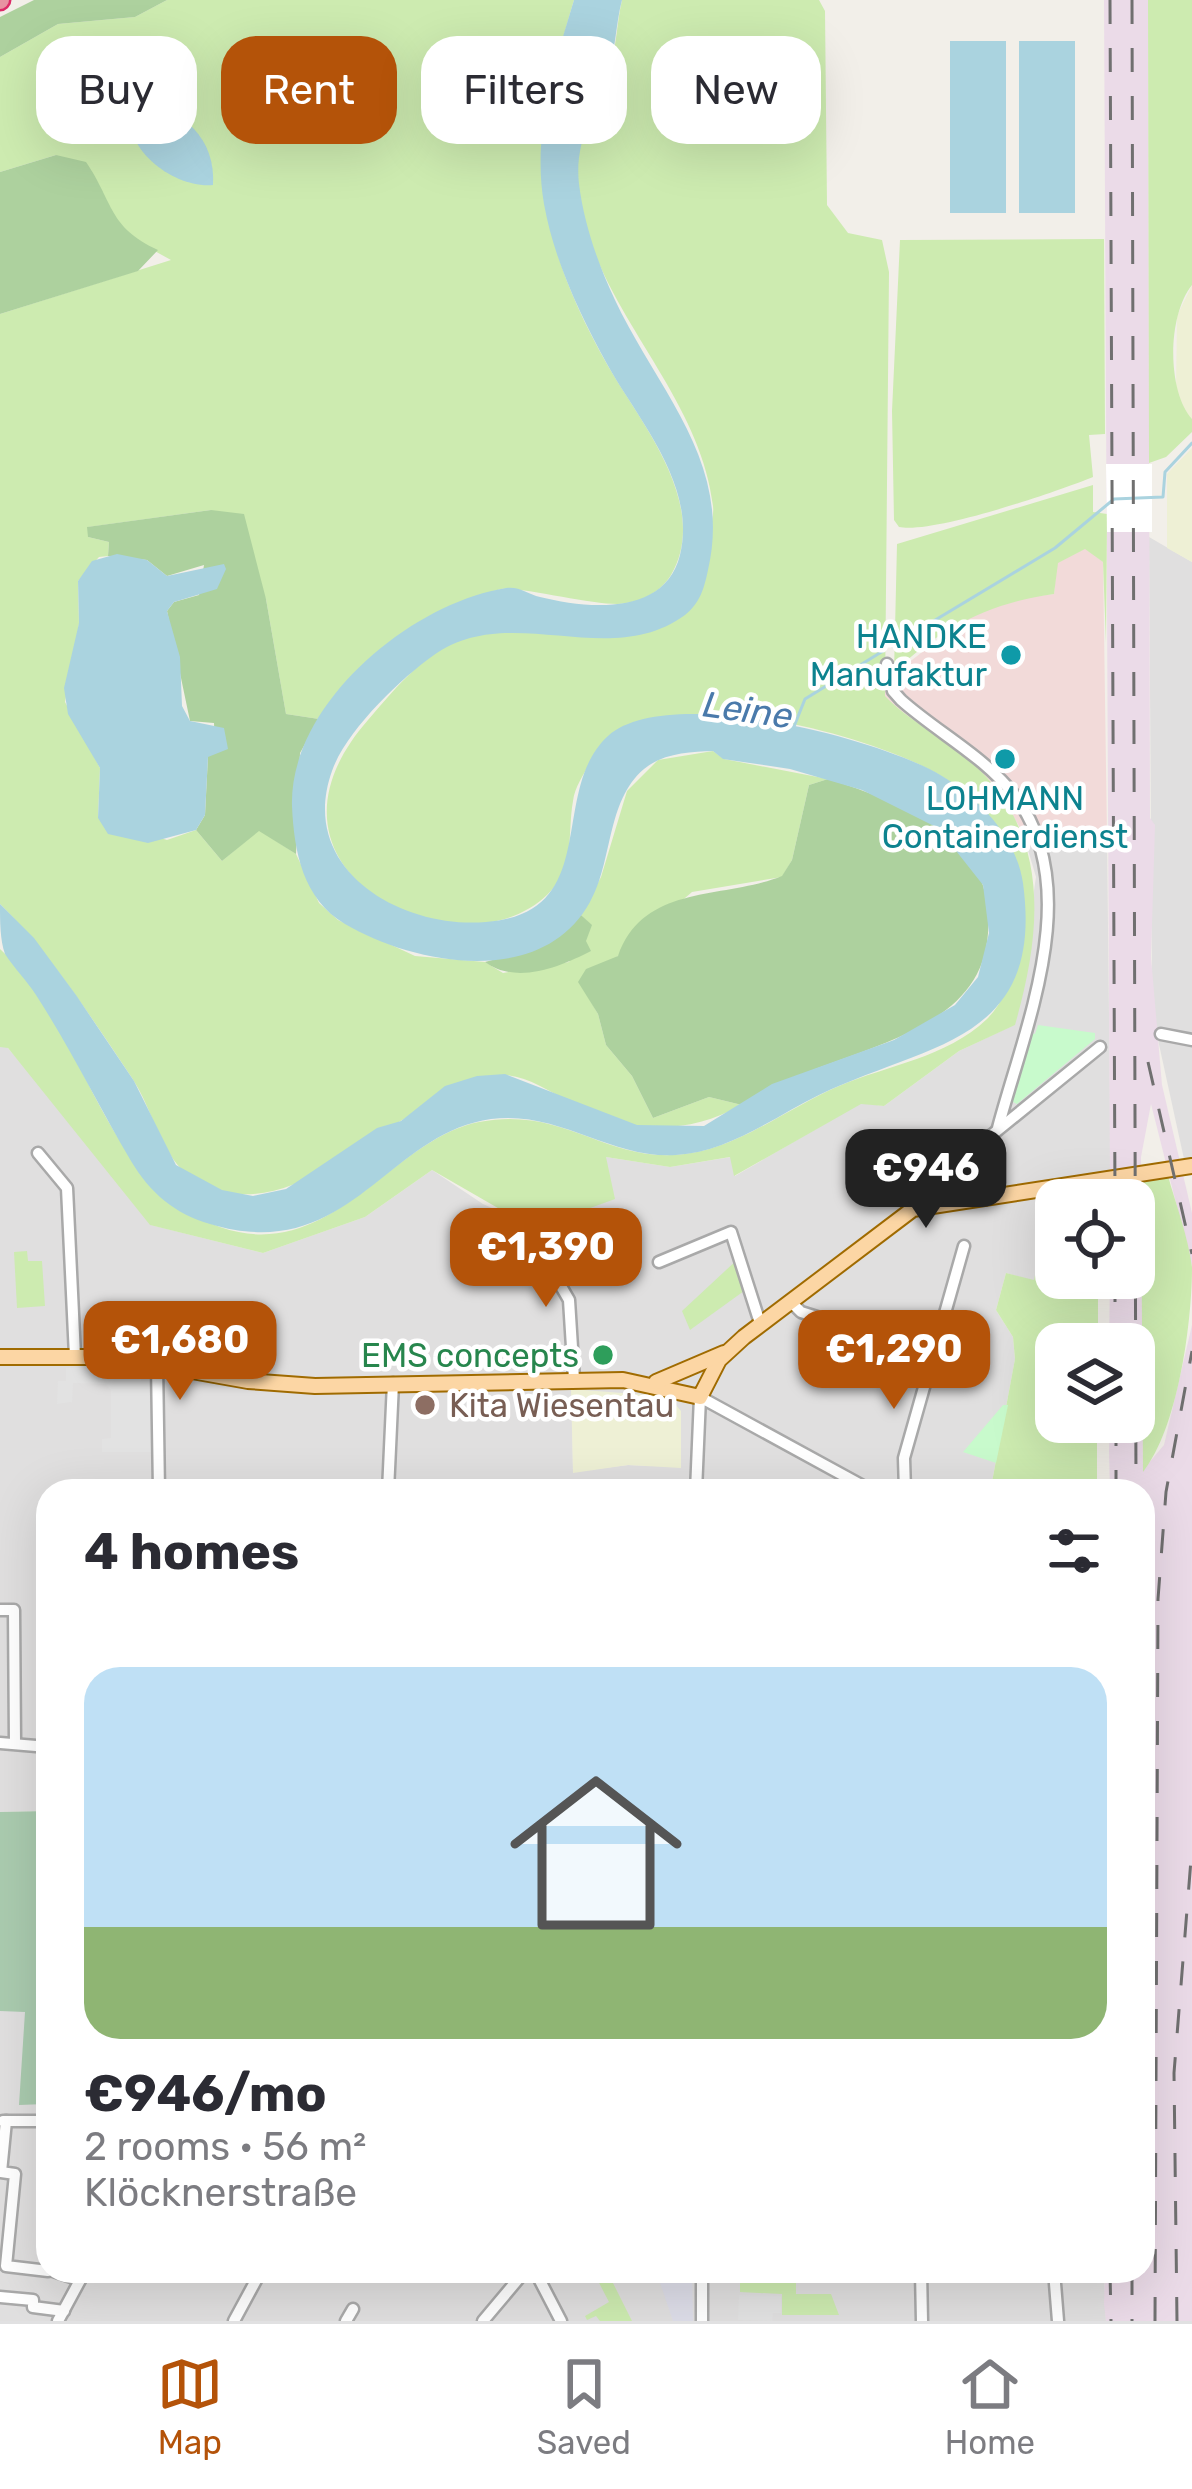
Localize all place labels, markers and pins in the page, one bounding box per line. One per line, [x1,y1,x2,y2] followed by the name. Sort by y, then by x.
[810,617,987,694] place label: HANDKE Manufaktur
[998,642,1024,668] marker: HANDKE Manufaktur
[992,746,1018,772] marker: LOHMANN Containerdienst
[882,779,1128,856] place label: LOHMANN Containerdienst
[855,1129,997,1231] pin: €946
[448,1208,644,1310] pin: €1,390
[82,1301,278,1403] pin: €1,680
[796,1310,992,1412] pin: €1,290
[361,1336,579,1375] place label: EMS concepts
[590,1342,616,1368] marker: EMS concepts
[449,1386,674,1425] place label: Kita Wiesentau
[412,1392,438,1418] marker: Kita Wiesentau

